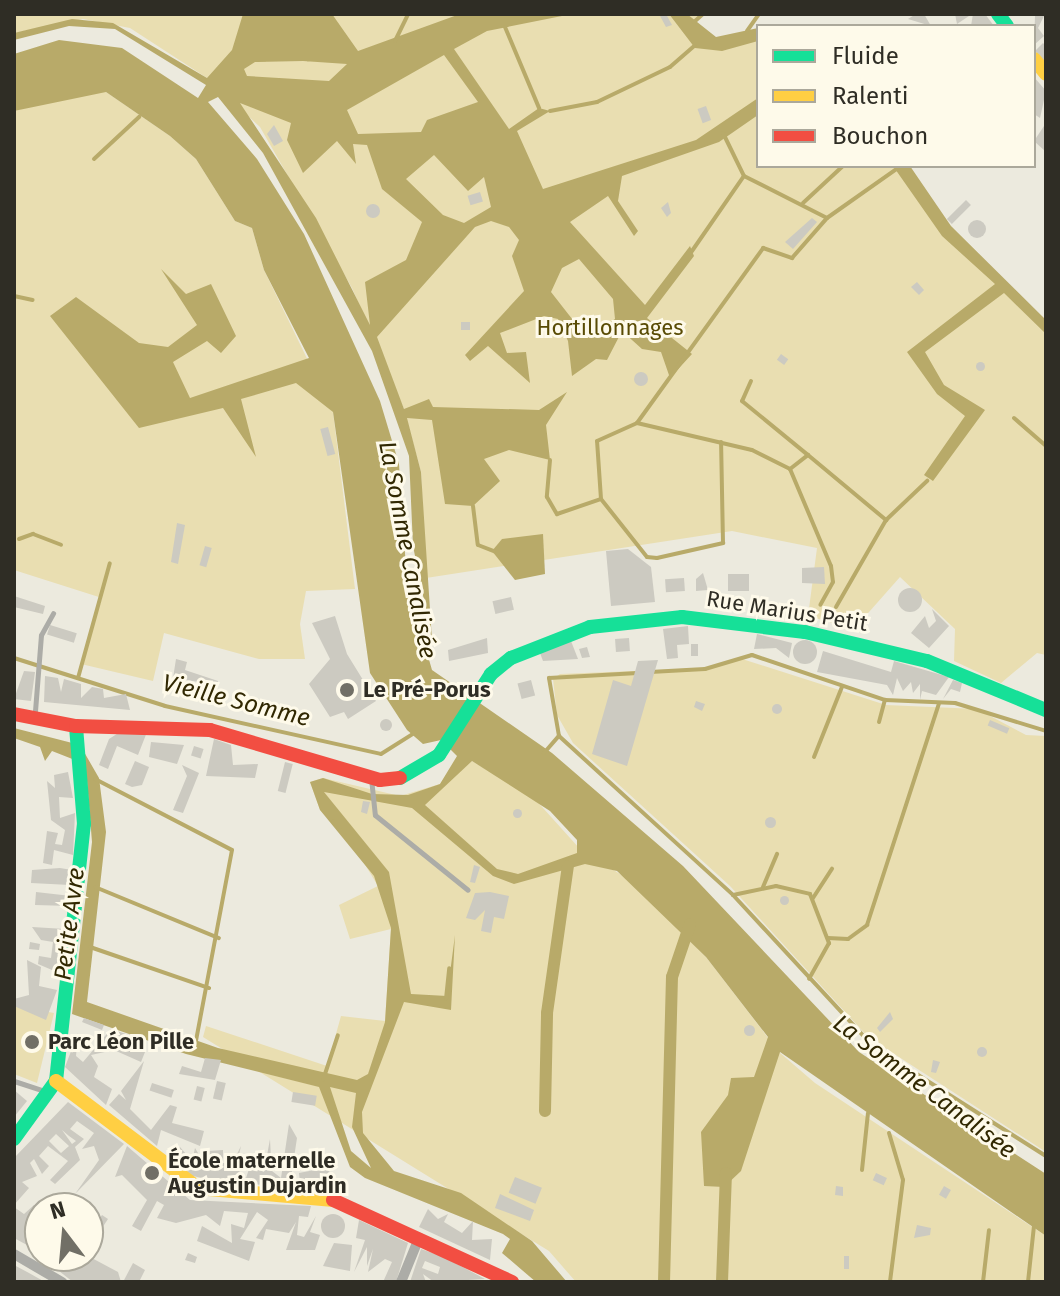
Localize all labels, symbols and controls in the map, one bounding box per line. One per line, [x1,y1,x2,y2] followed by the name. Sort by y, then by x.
[756,24,1036,168] legend
[832,42,899,70] text: Fluide
[832,82,909,110] text: Ralenti
[832,122,928,150] text: Bouchon
[537,315,683,341] park label: Hortillonnages
[372,439,442,661] water label: La Somme Canalisée
[705,585,869,637] street label: Rue Marius Petit
[159,669,313,733] water label: Vieille Somme
[363,677,491,703] place label: Le Pré-Porus
[338,681,356,699] marker: Le Pré-Porus
[49,866,91,982] water label: Petite Avre
[827,1009,1021,1165] water label: La Somme Canalisée
[48,1029,194,1055] place label: Parc Léon Pille
[23,1033,41,1051] marker: Parc Léon Pille
[168,1147,347,1198] place label: École maternelle Augustin Dujardin
[143,1164,161,1182] marker: École maternelle Augustin Dujardin
[24,1192,104,1272] north arrow
[47,1195,69,1225] text: N

